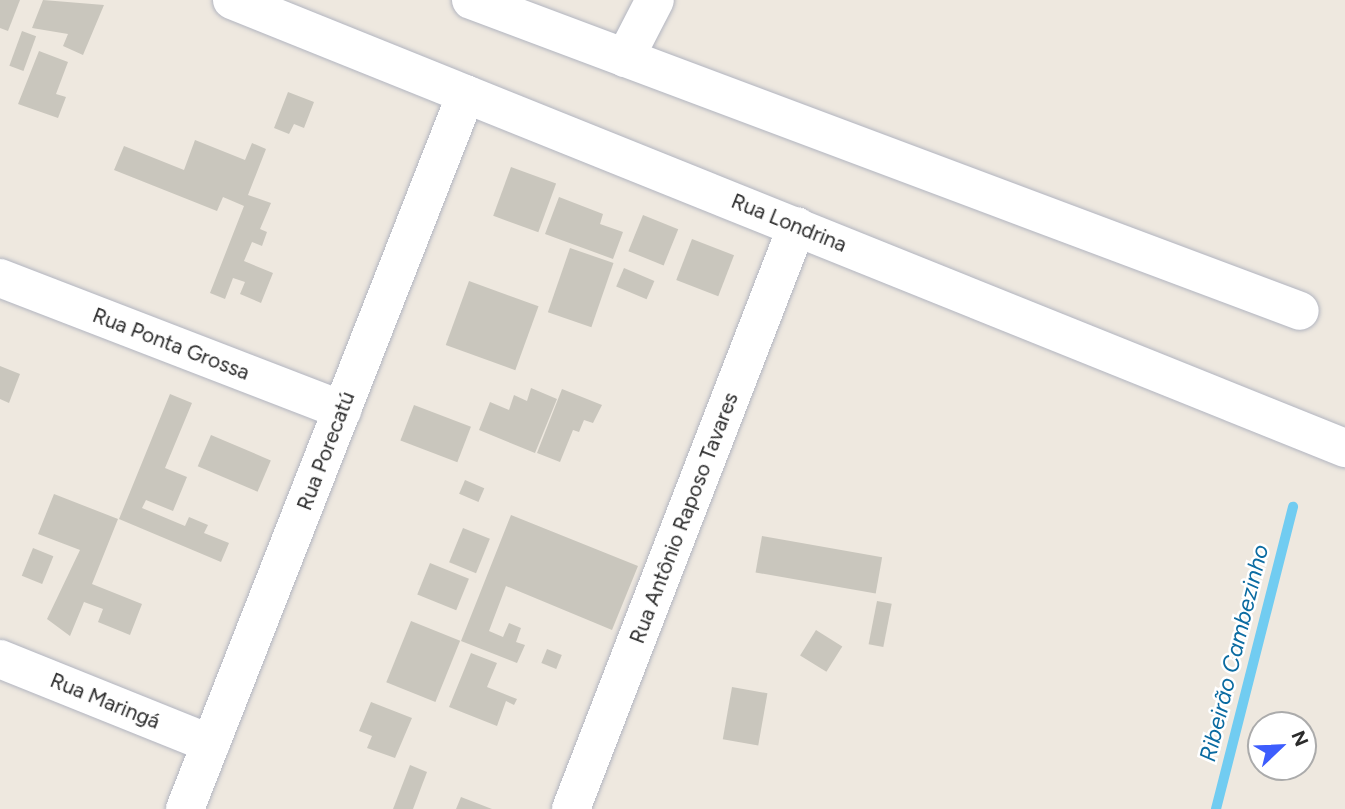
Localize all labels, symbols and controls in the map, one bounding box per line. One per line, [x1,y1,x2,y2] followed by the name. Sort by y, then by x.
[728,188,850,258] street label: Rua Londrina
[89,303,253,385] street label: Rua Ponta Grossa
[292,388,360,514] street label: Rua Porecatú
[624,389,744,647] street label: Rua Antônio Raposo Tavares
[1194,541,1274,765] water label: Ribeirão Cambezinho
[47,668,163,734] street label: Rua Maringá
[1247,711,1317,781] north arrow
[1286,727,1313,750] text: N

